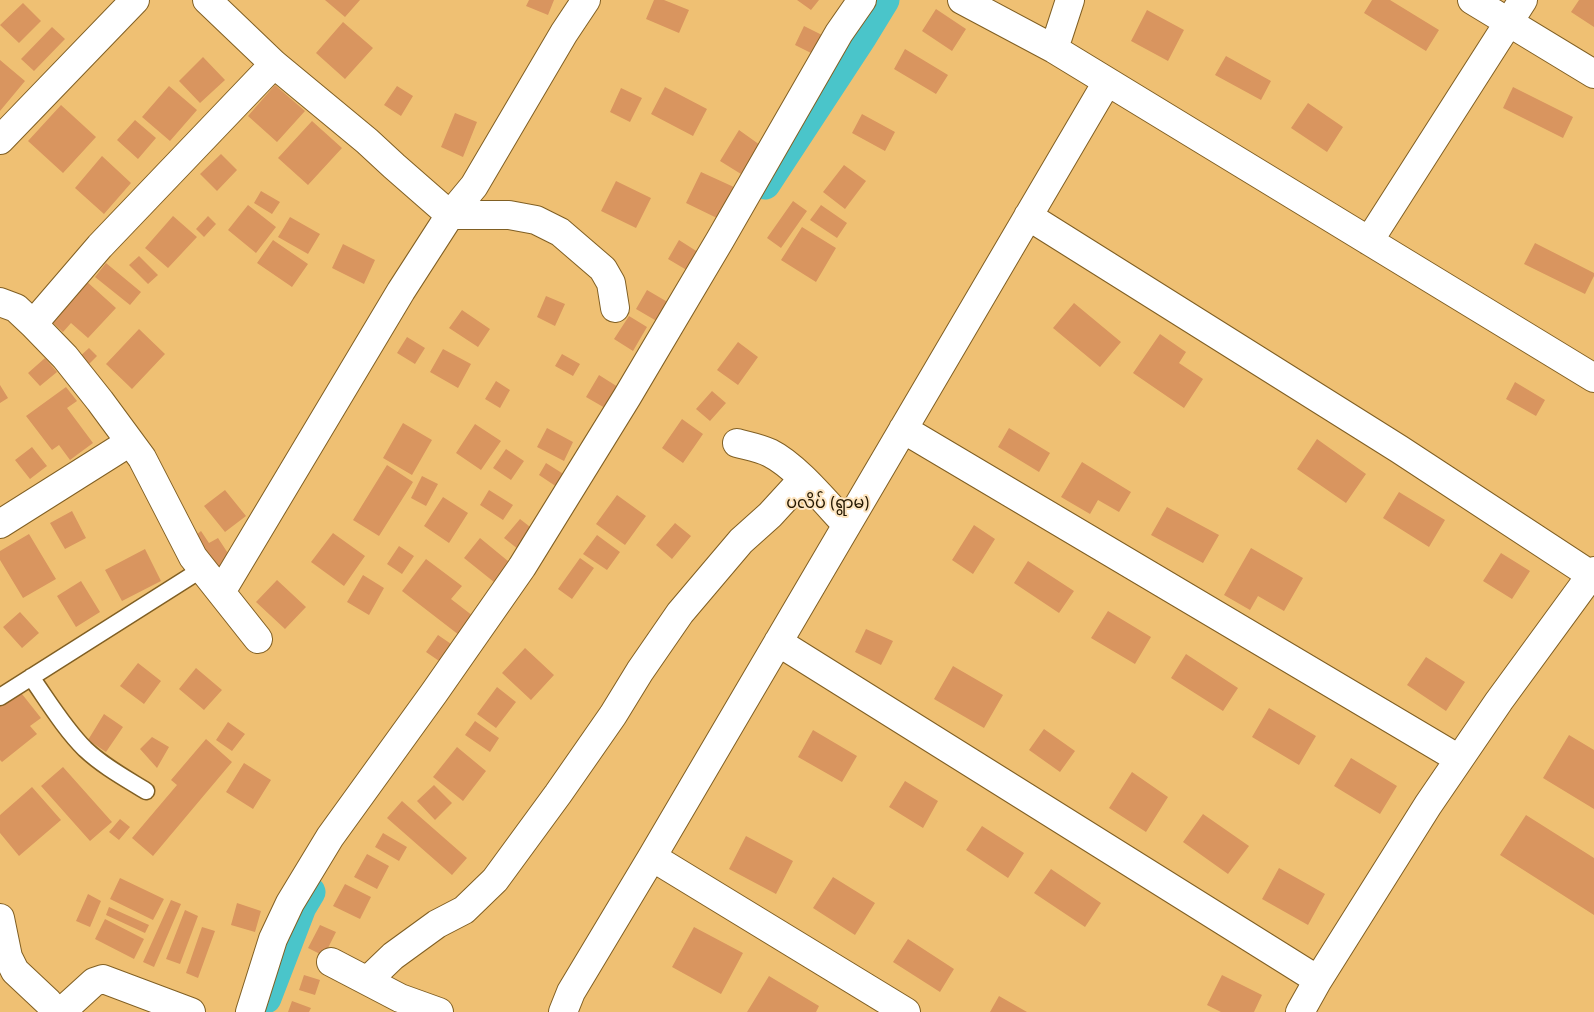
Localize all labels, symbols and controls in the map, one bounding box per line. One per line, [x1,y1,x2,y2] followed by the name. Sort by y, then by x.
[786,495,870,515] district label: ပလိပ် (ရွာမ)

